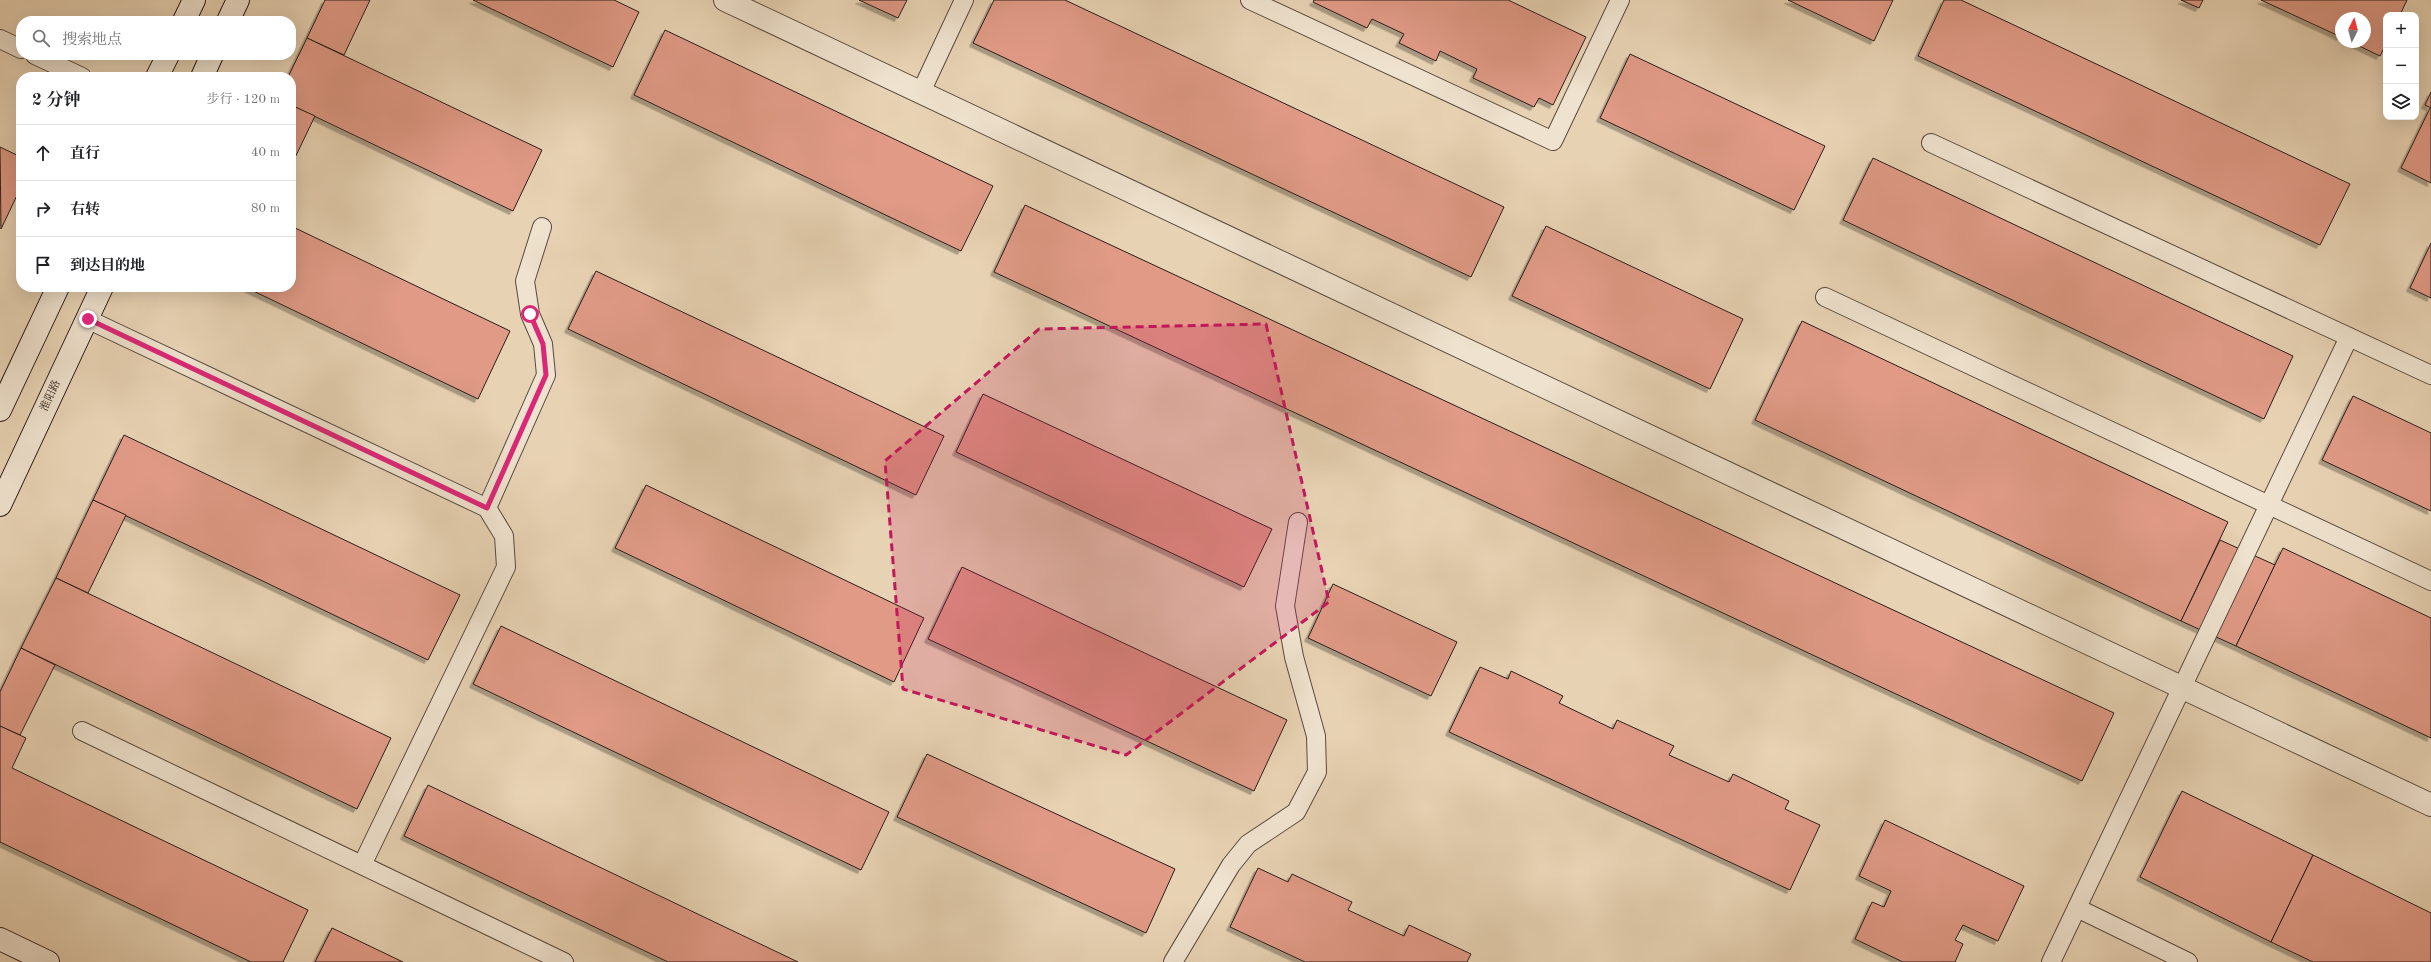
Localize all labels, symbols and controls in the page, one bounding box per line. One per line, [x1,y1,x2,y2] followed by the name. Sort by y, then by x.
[2335,12,2371,48] north arrow
[2383,12,2419,120] map controls
[2383,12,2419,48] button: +
[16,16,296,60] search box
[30,27,52,49] icon: search
[62,33,122,48] text: 搜索地点
[2383,48,2419,84] button: −
[2383,84,2419,120] button: layers
[32,92,81,109] text: 2 分钟
[206,93,280,106] text: 步行 · 120 m
[32,142,54,164] icon: ahead
[251,146,280,159] text: 40 m
[70,147,100,162] text: 直行
[32,198,54,220] icon: right
[251,202,280,215] text: 80 m
[70,203,100,218] text: 右转
[32,254,54,276] icon: arrive
[70,259,145,274] text: 到达目的地
[521,305,539,323] route start
[79,310,97,328] route end
[37,378,63,413] street label: 淮阳路

